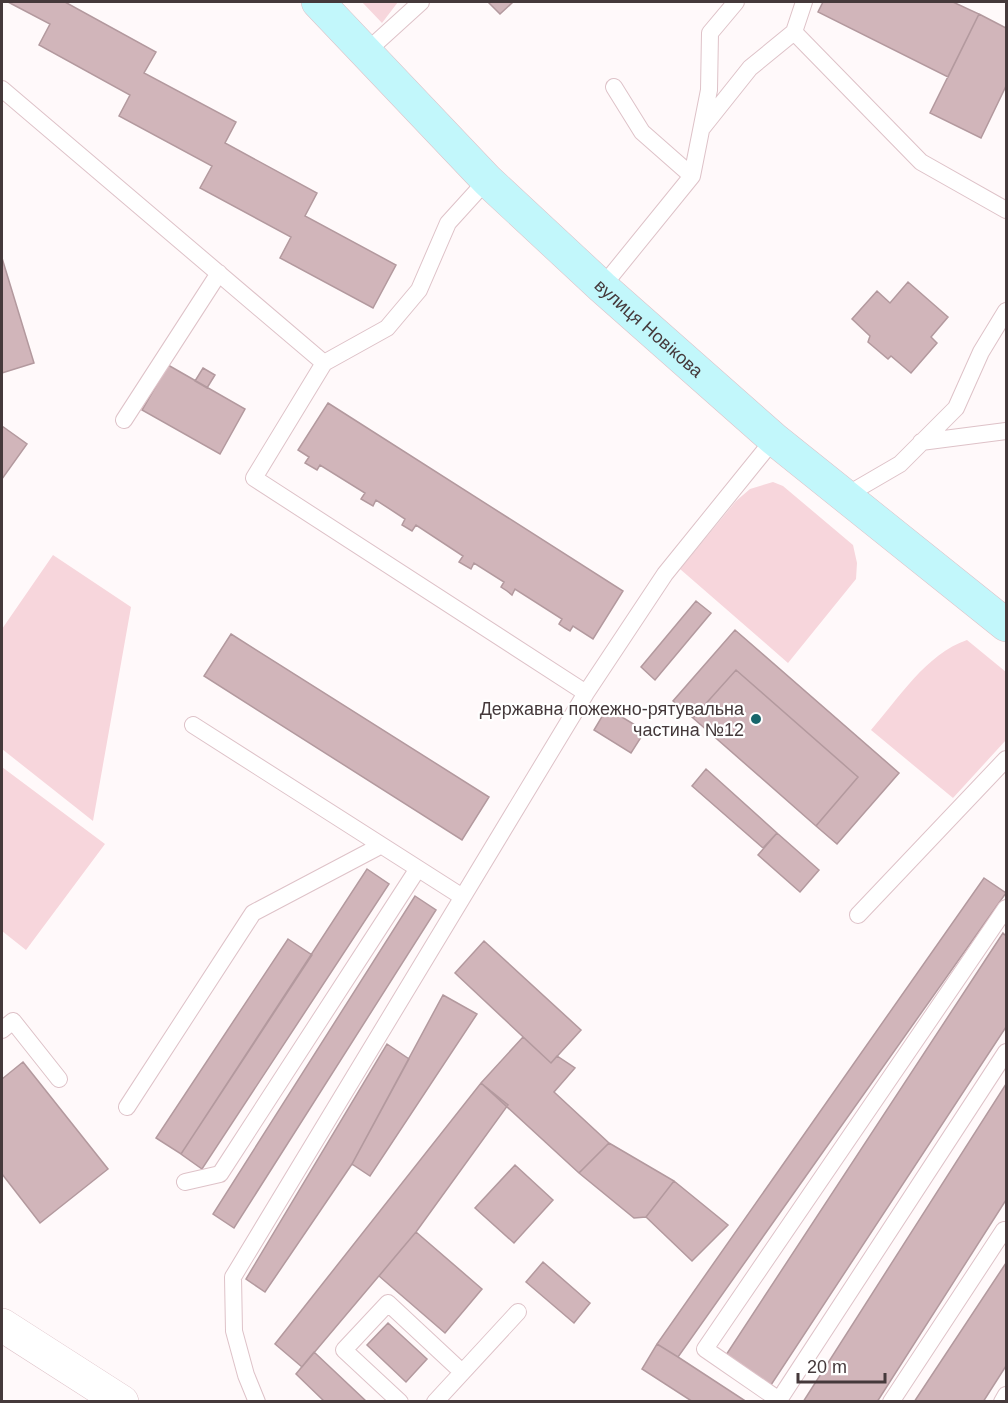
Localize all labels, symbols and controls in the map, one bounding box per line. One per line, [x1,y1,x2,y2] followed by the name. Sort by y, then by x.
[591,275,708,382] street label: вулиця Новікова
[480,699,745,740] place label: Державна пожежно-рятувальна частина №12
[749,712,763,726] marker: Державна пожежно-рятувальна частина №12
[798,1346,885,1384] scale bar
[807,1357,847,1377] text: 20 m

